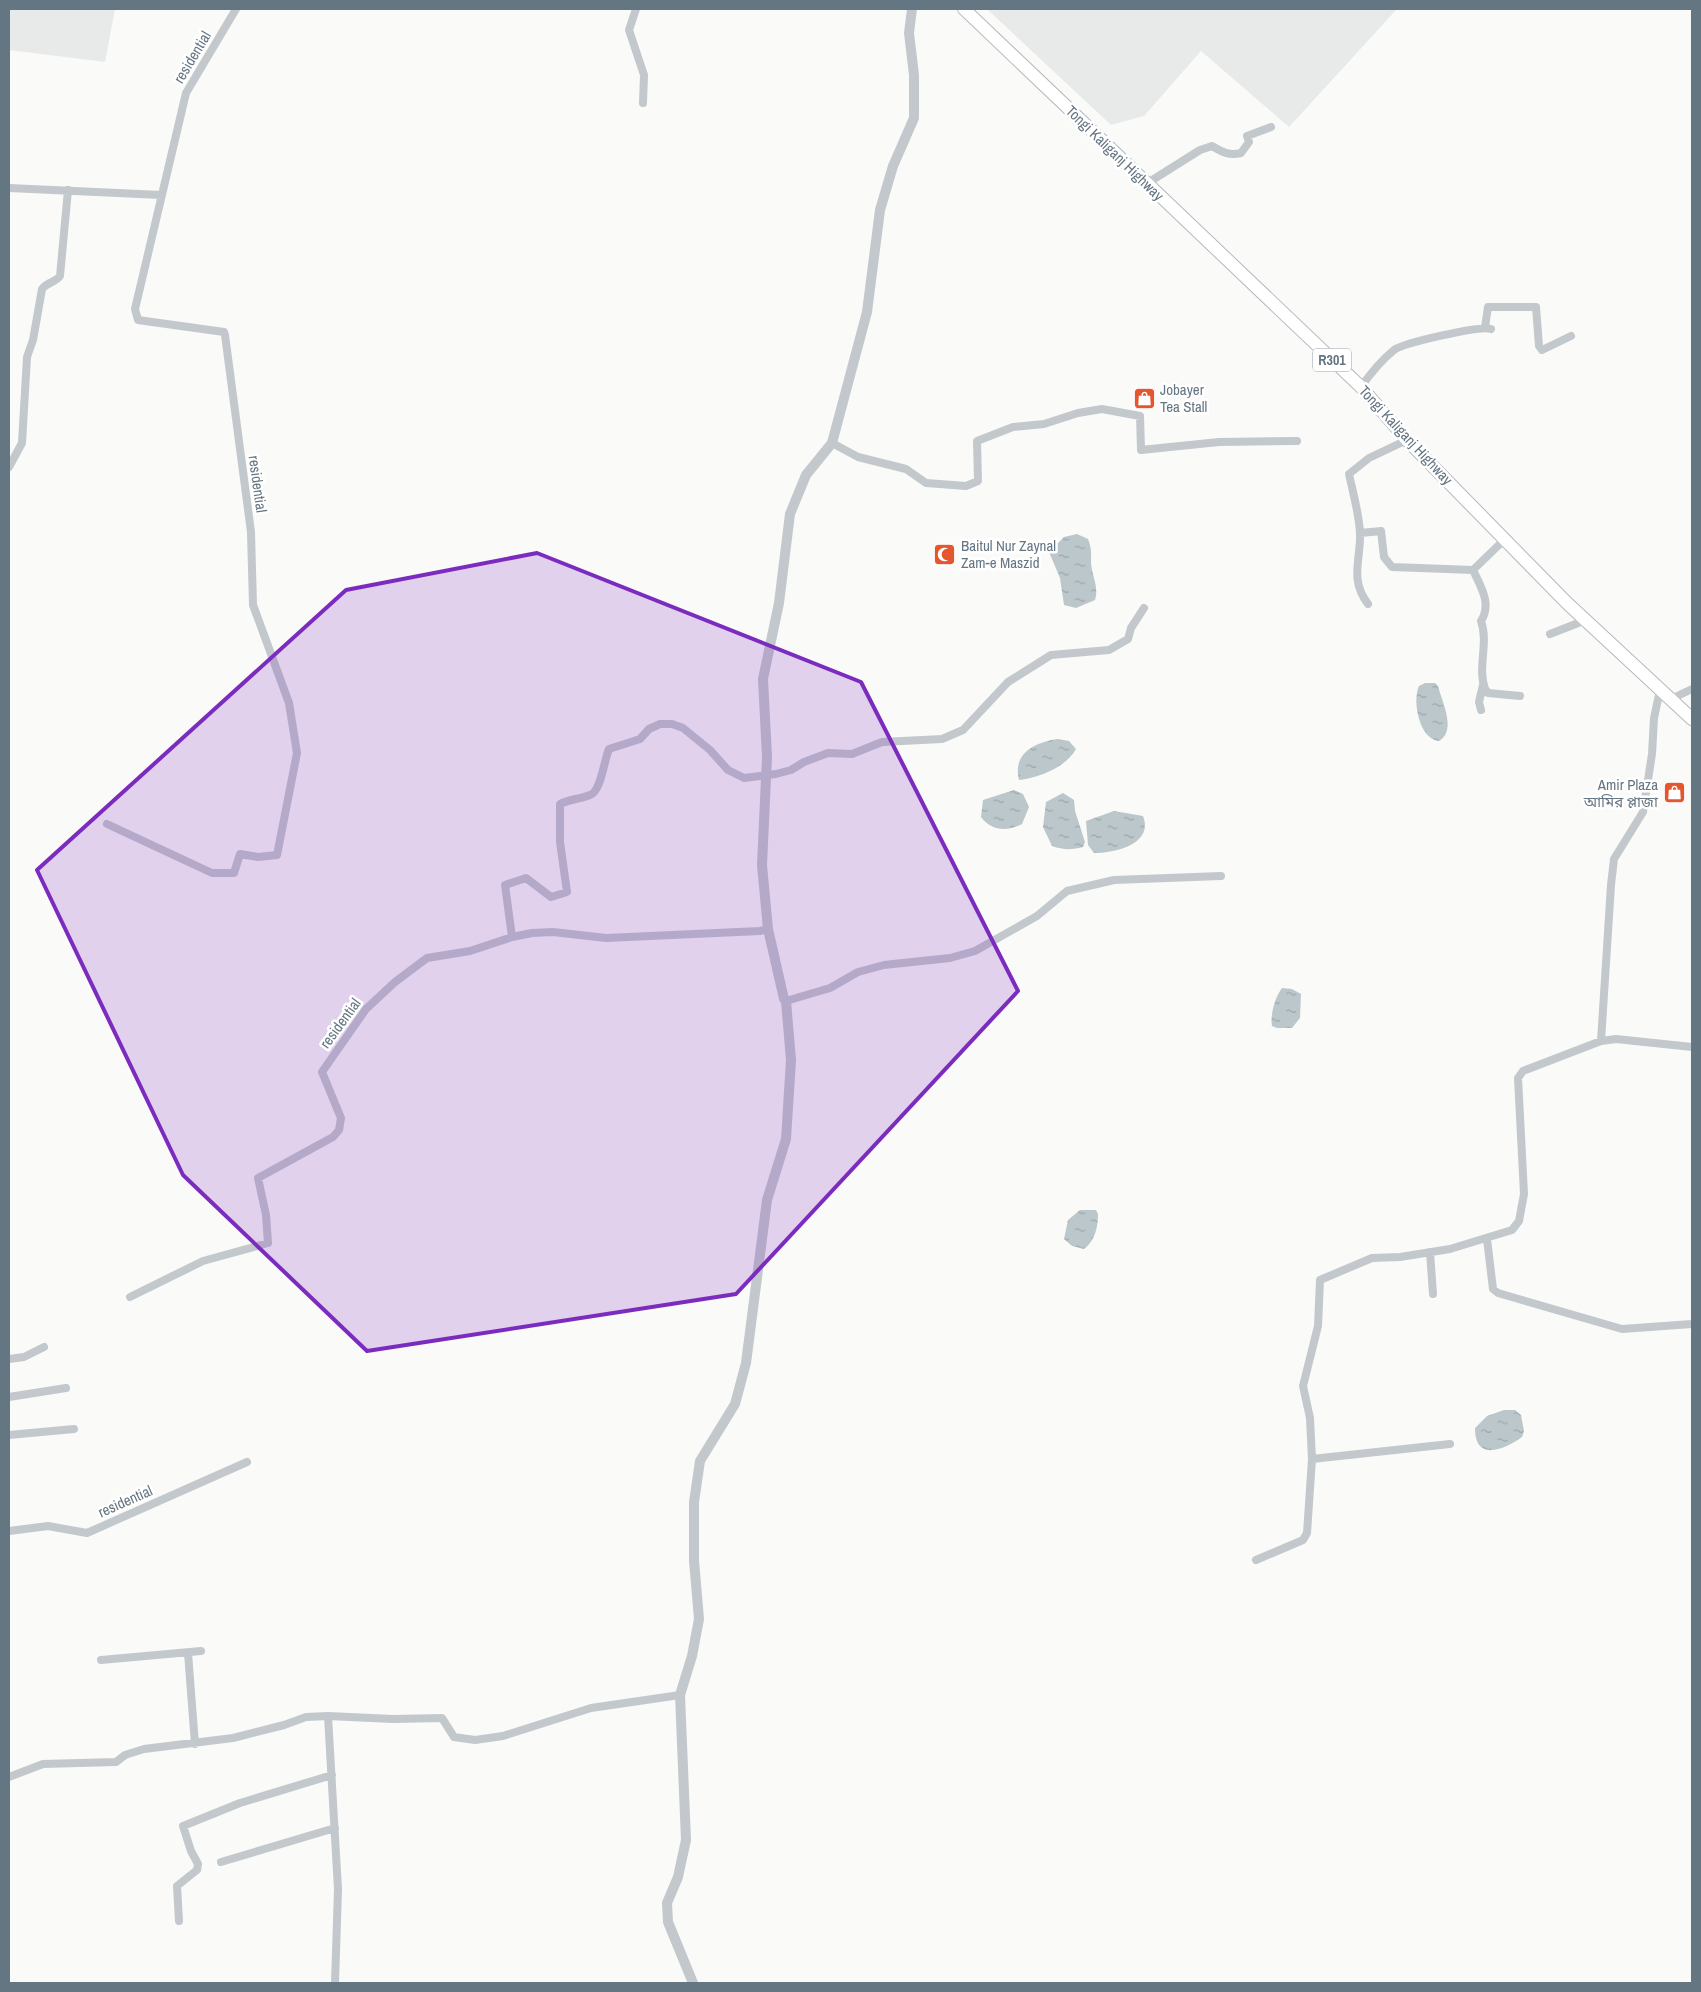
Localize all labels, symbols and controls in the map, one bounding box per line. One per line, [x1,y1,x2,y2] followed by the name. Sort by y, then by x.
[168,27,216,87] street label: residential
[1061,101,1169,206] street label: Tongi Kaliganj Highway
[1313,348,1351,372] road number: R301
[1160,379,1207,417] place label: Jobayer Tea Stall
[1354,381,1458,490] street label: Tongi Kaliganj Highway
[1132,386,1156,410] shop icon: Jobayer Tea Stall
[244,454,272,514] street label: residential
[961,535,1056,573] place label: Baitul Nur Zaynal Zam-e Maszid
[933,542,957,566] mosque icon: Baitul Nur Zaynal Zam-e Maszid
[1583,774,1659,812] place label: Amir Plaza আমির প্লাজা
[1662,781,1686,805] shop icon: Amir Plaza আমির প্লাজা
[315,994,365,1052] street label: residential
[94,1480,156,1522] street label: residential

